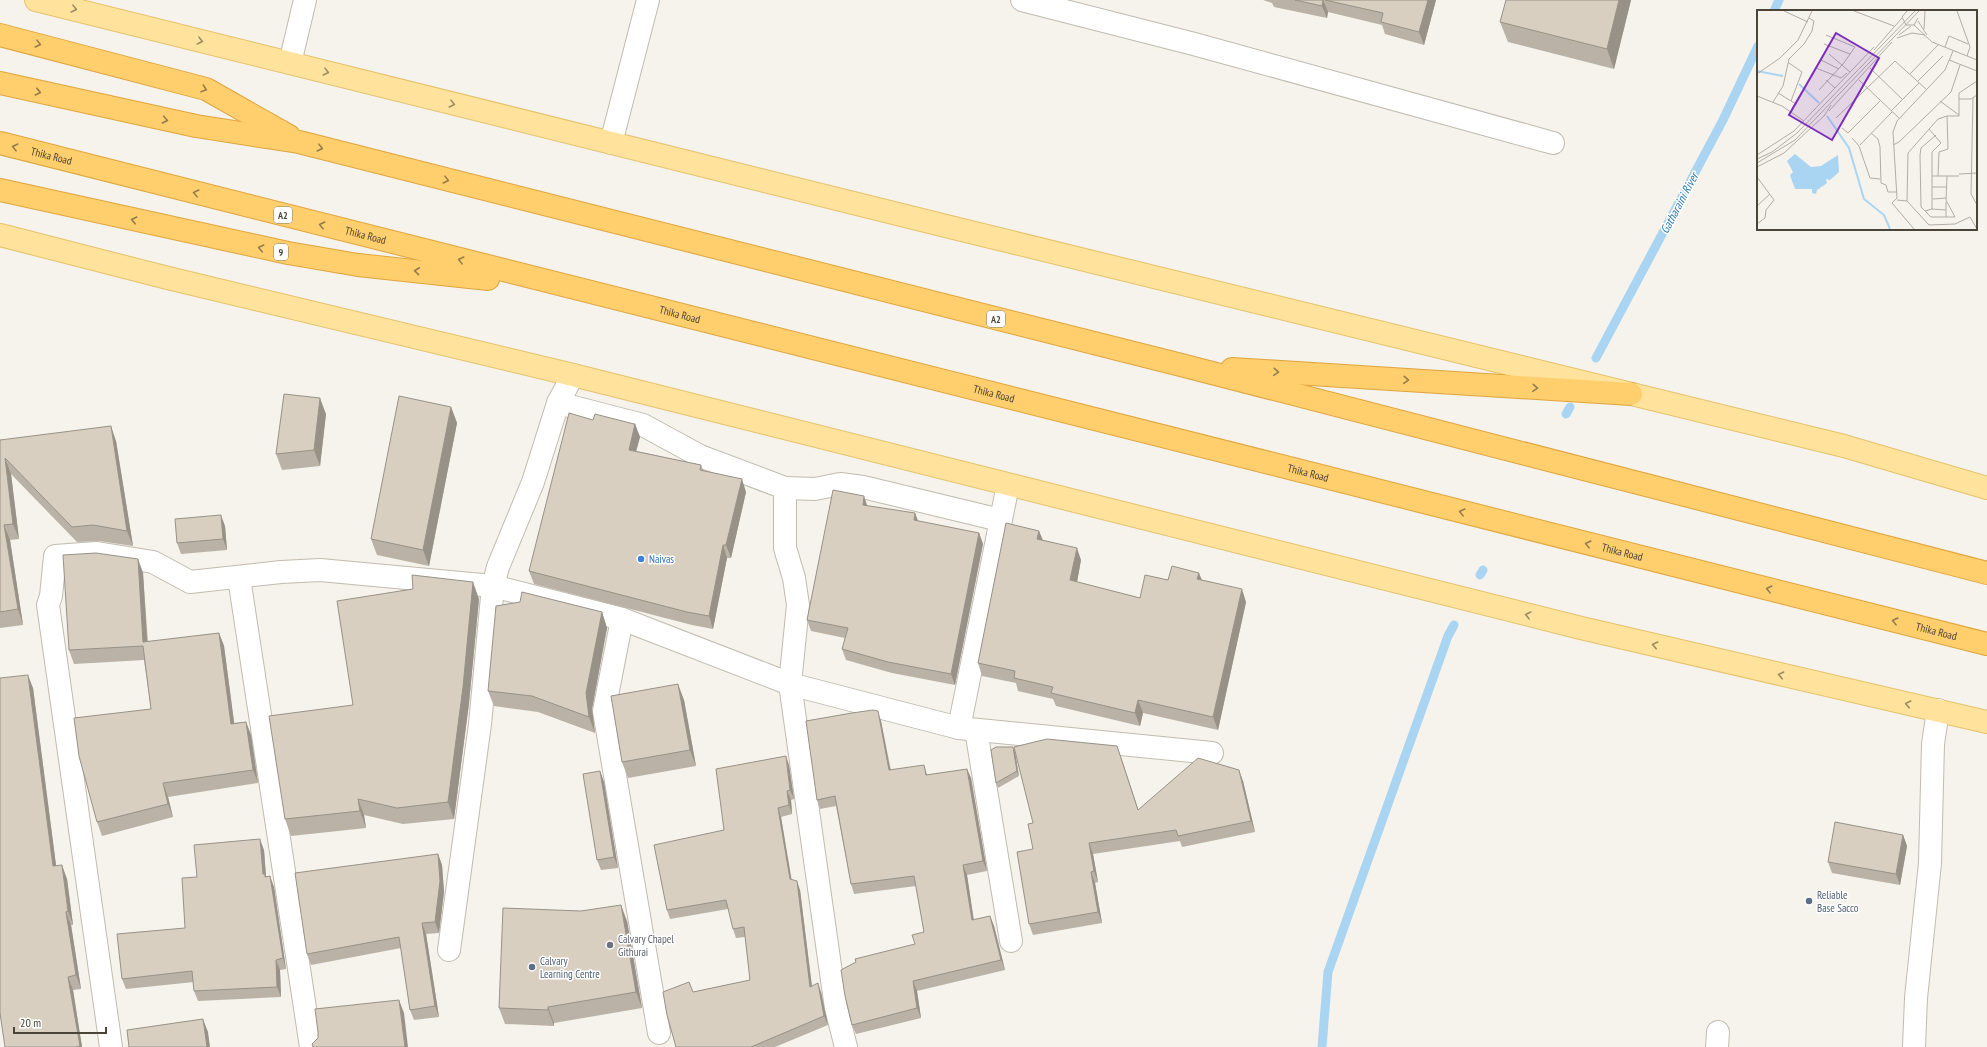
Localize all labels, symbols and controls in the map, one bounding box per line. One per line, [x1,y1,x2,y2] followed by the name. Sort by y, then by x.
[71,5,77,13] one-way arrow
[1757,10,1977,230] inset map
[197,36,203,44] one-way arrow
[35,40,41,48] one-way arrow
[322,67,329,76] one-way arrow
[200,84,207,92] one-way arrow
[34,87,41,96] one-way arrow
[449,99,456,107] one-way arrow
[162,115,168,123] one-way arrow
[12,143,19,152] one-way arrow
[317,143,324,151] one-way arrow
[29,144,74,168] street label: Thika Road
[1657,169,1702,236] water label: Gatharaini River
[443,175,450,183] one-way arrow
[192,189,199,197] one-way arrow
[274,207,292,223] road number: A2
[130,216,137,224] one-way arrow
[318,221,325,229] one-way arrow
[343,223,388,247] street label: Thika Road
[257,244,264,252] one-way arrow
[274,244,288,260] road number: 9
[458,256,465,265] one-way arrow
[414,267,420,276] one-way arrow
[658,302,702,326] street label: Thika Road
[987,311,1005,327] road number: A2
[1273,367,1279,376] one-way arrow
[1403,375,1409,384] one-way arrow
[972,382,1016,406] street label: Thika Road
[1532,384,1538,392] one-way arrow
[1286,461,1330,485] street label: Thika Road
[1459,509,1466,517] one-way arrow
[1585,540,1592,549] one-way arrow
[1600,540,1645,564] street label: Thika Road
[649,552,674,566] place label: Naivas
[636,554,646,564] marker: Naivas
[1766,586,1772,594] one-way arrow
[1525,611,1532,619] one-way arrow
[1892,617,1899,626] one-way arrow
[1914,619,1959,643] street label: Thika Road
[1652,642,1658,650] one-way arrow
[1778,672,1785,680] one-way arrow
[1905,700,1911,708] one-way arrow
[1817,888,1859,915] place label: Reliable Base Sacco
[1804,896,1814,906] marker: Reliable Base Sacco
[618,932,674,959] place label: Calvary Chapel Githurai
[605,940,615,950] marker: Calvary Chapel Githurai
[540,954,600,981] place label: Calvary Learning Centre
[527,962,537,972] marker: Calvary Learning Centre
[14,1009,106,1035] scale bar
[20,1015,41,1030] text: 20 m

